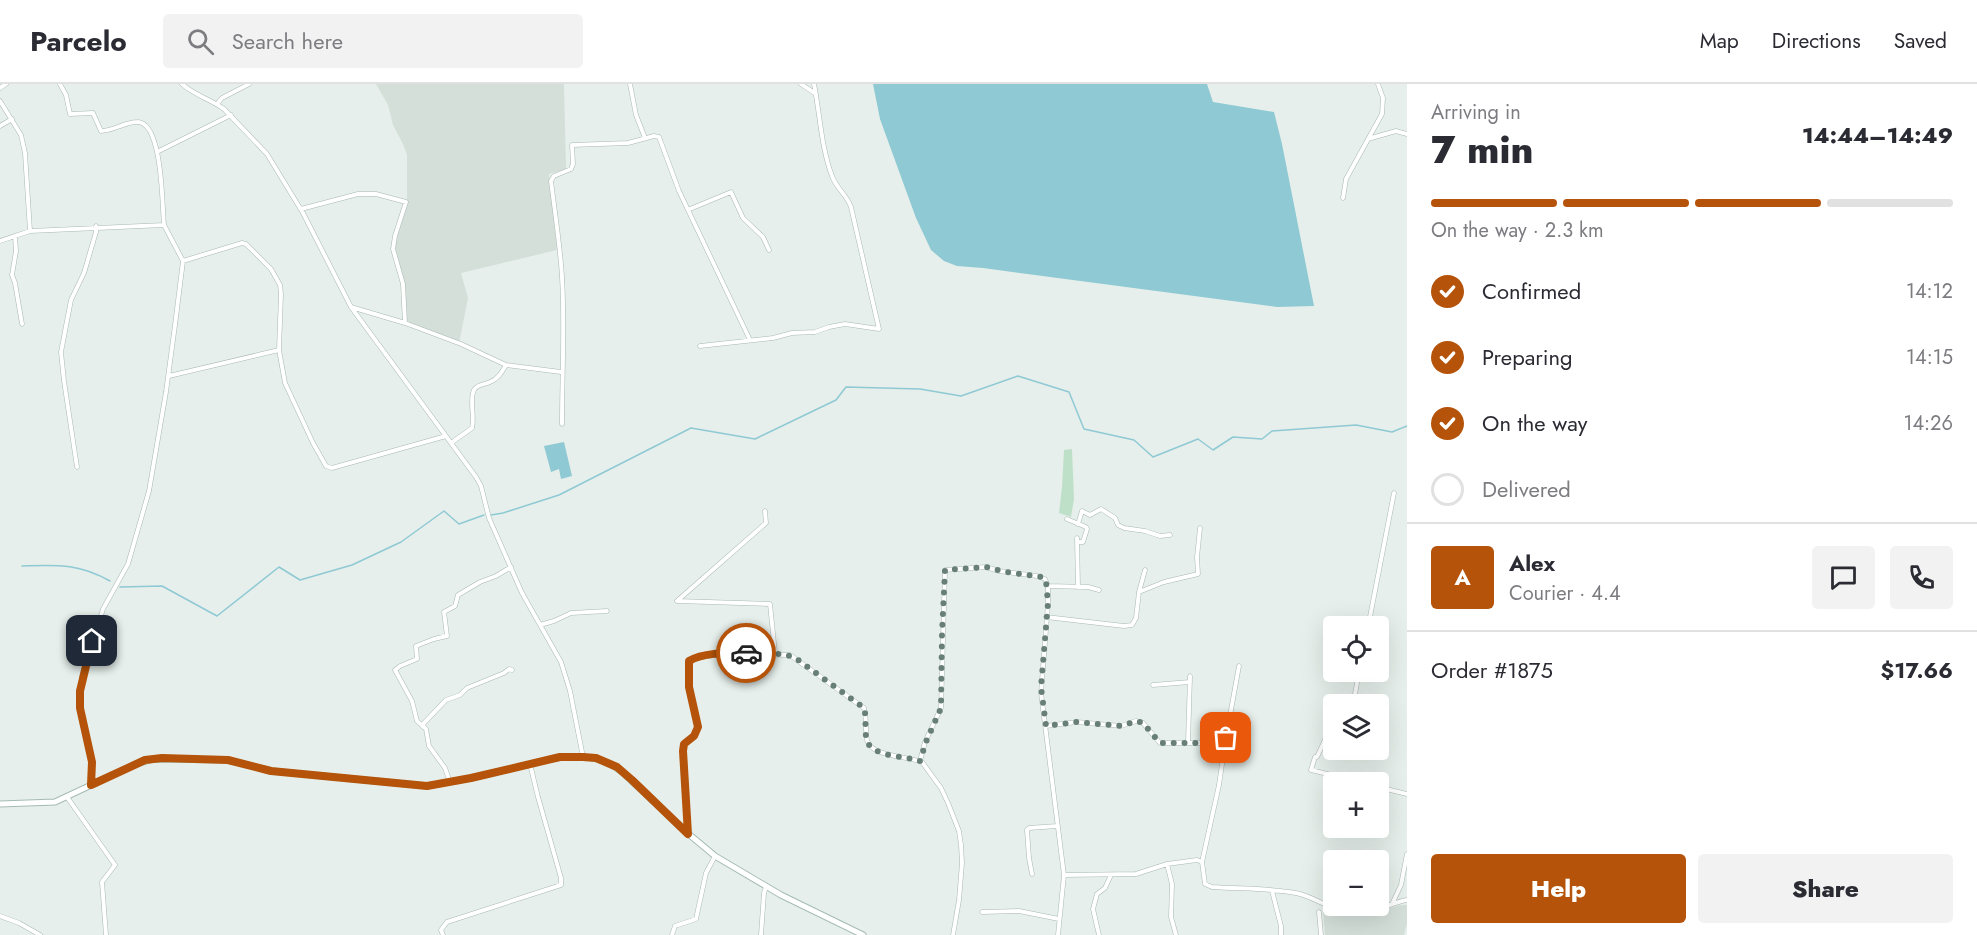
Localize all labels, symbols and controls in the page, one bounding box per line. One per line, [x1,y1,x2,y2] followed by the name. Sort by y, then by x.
[163,14,583,68] search box
[30,21,127,62] text: Parcelo
[184,25,217,58] icon: search
[232,25,343,57] text: Search here
[1700,26,1739,56] text: Map
[1772,26,1861,56] text: Directions
[1894,26,1947,56] text: Saved
[1431,98,1521,127] text: Arriving in
[1802,119,1953,151] text: 14:44–14:49
[1431,121,1534,178] text: 7 min
[1431,216,1604,245] text: On the way · 2.3 km
[1431,275,1464,308] icon: check
[1482,275,1581,307] text: Confirmed
[1906,277,1953,306] text: 14:12
[1431,341,1464,374] icon: check
[1482,341,1573,373] text: Preparing
[1906,343,1953,372] text: 14:15
[1431,407,1464,440] icon: check
[1482,407,1587,439] text: On the way
[1903,409,1953,438] text: 14:26
[1482,473,1571,505] text: Delivered
[1812,546,1875,609] button: chat
[1890,546,1953,609] button: phone
[1509,547,1555,579] text: Alex
[1454,561,1471,593] text: A
[1509,579,1621,608] text: Courier · 4.4
[66,615,117,666] pin
[1323,616,1389,916] map controls
[1323,616,1389,682] button: locate
[716,623,776,683] courier
[75,624,108,657] icon: home
[730,637,763,670] icon: car
[1431,654,1553,686] text: Order #1875
[1881,654,1953,686] text: $17.66
[1323,694,1389,760] button: layers
[1200,712,1251,763] pin
[1209,721,1242,754] icon: bag
[1323,772,1389,838] button: +
[1323,850,1389,916] button: −
[1431,854,1686,923] button: Help
[1698,854,1953,923] button: Share

